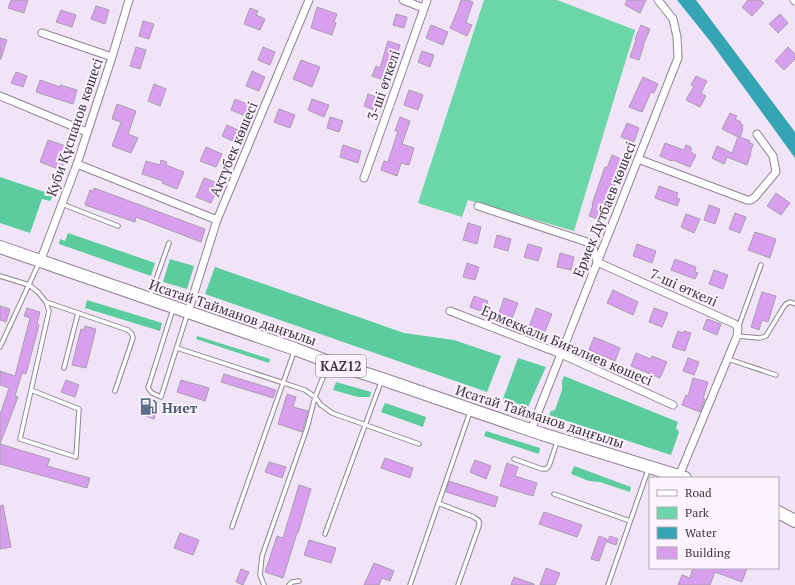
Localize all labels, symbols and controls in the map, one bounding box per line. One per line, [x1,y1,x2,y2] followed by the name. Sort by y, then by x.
[362,47,404,123] street label: 3-шi өткелi
[41,55,107,199] street label: Куби Құспанов көшесi
[204,99,262,199] street label: Ақтүбек көшесi
[568,138,640,280] street label: Ермек Дүтбаев көшесi
[647,264,721,310] street label: 7-шi өткелi
[147,274,319,350] street label: Исатай Тайманов даңғылы
[479,300,655,390] street label: Ермекқали Биғалиев көшесі
[316,355,366,377] road number: KAZ12
[453,380,627,452] street label: Исатай Тайманов даңғылы
[139,397,159,417] fuel station icon: Ниет
[162,398,198,417] place label: Ниет
[649,477,779,569] legend
[685,485,712,500] text: Road
[685,505,710,520] text: Park
[685,525,717,540] text: Water
[685,545,731,560] text: Building

